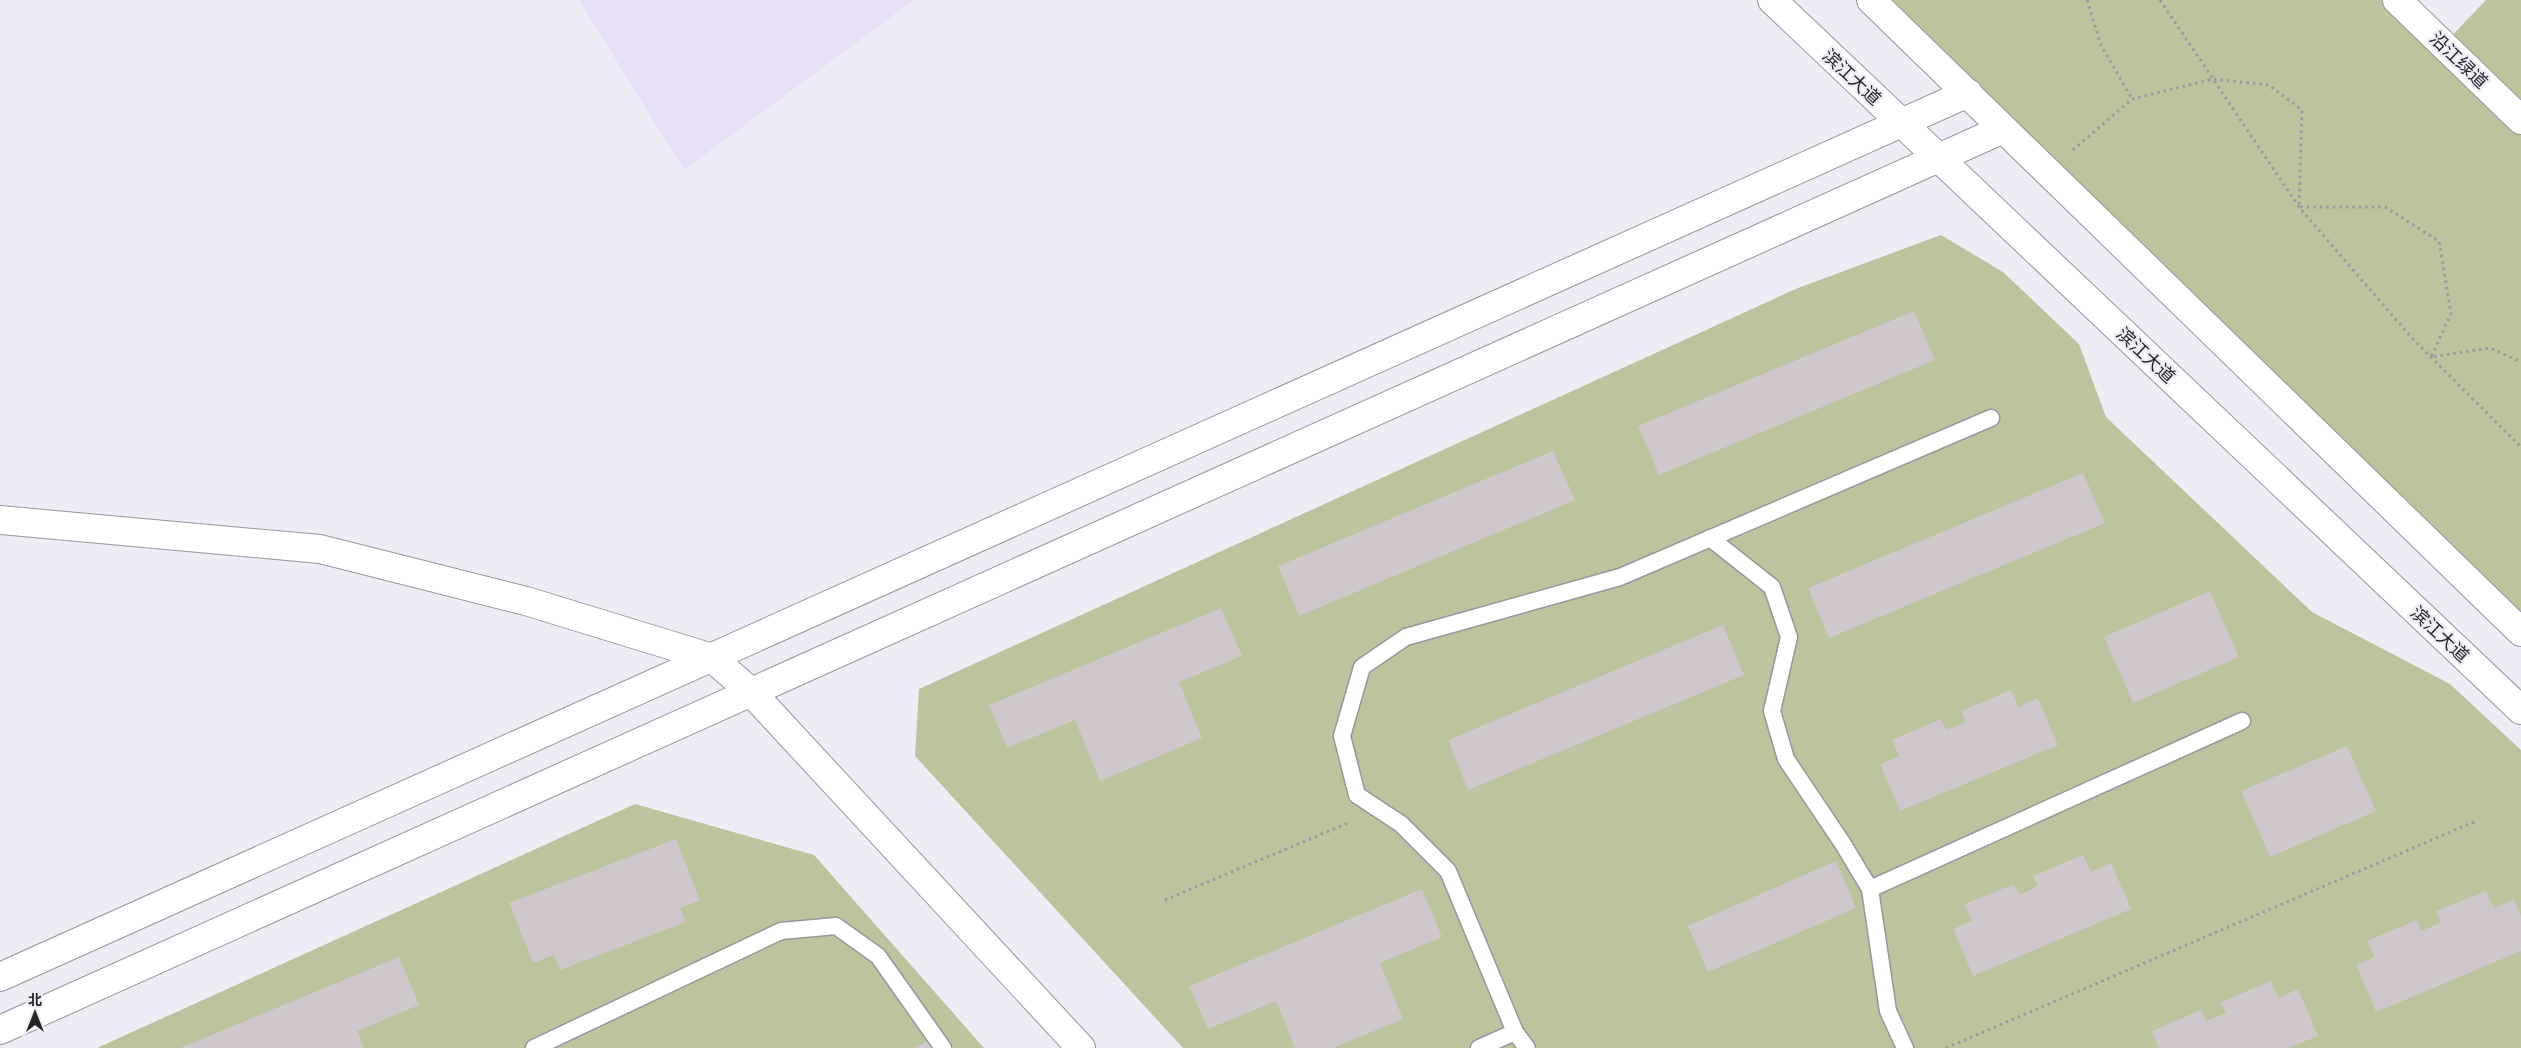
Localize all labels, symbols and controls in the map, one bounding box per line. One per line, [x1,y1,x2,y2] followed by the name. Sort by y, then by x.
[2426,27,2492,93] street label: 沿江绿道
[1819,45,1885,109] street label: 滨江大道
[2113,323,2179,387] street label: 滨江大道
[2407,602,2473,666] street label: 滨江大道
[10,988,60,1038] north arrow
[28,991,42,1008] text: 北

